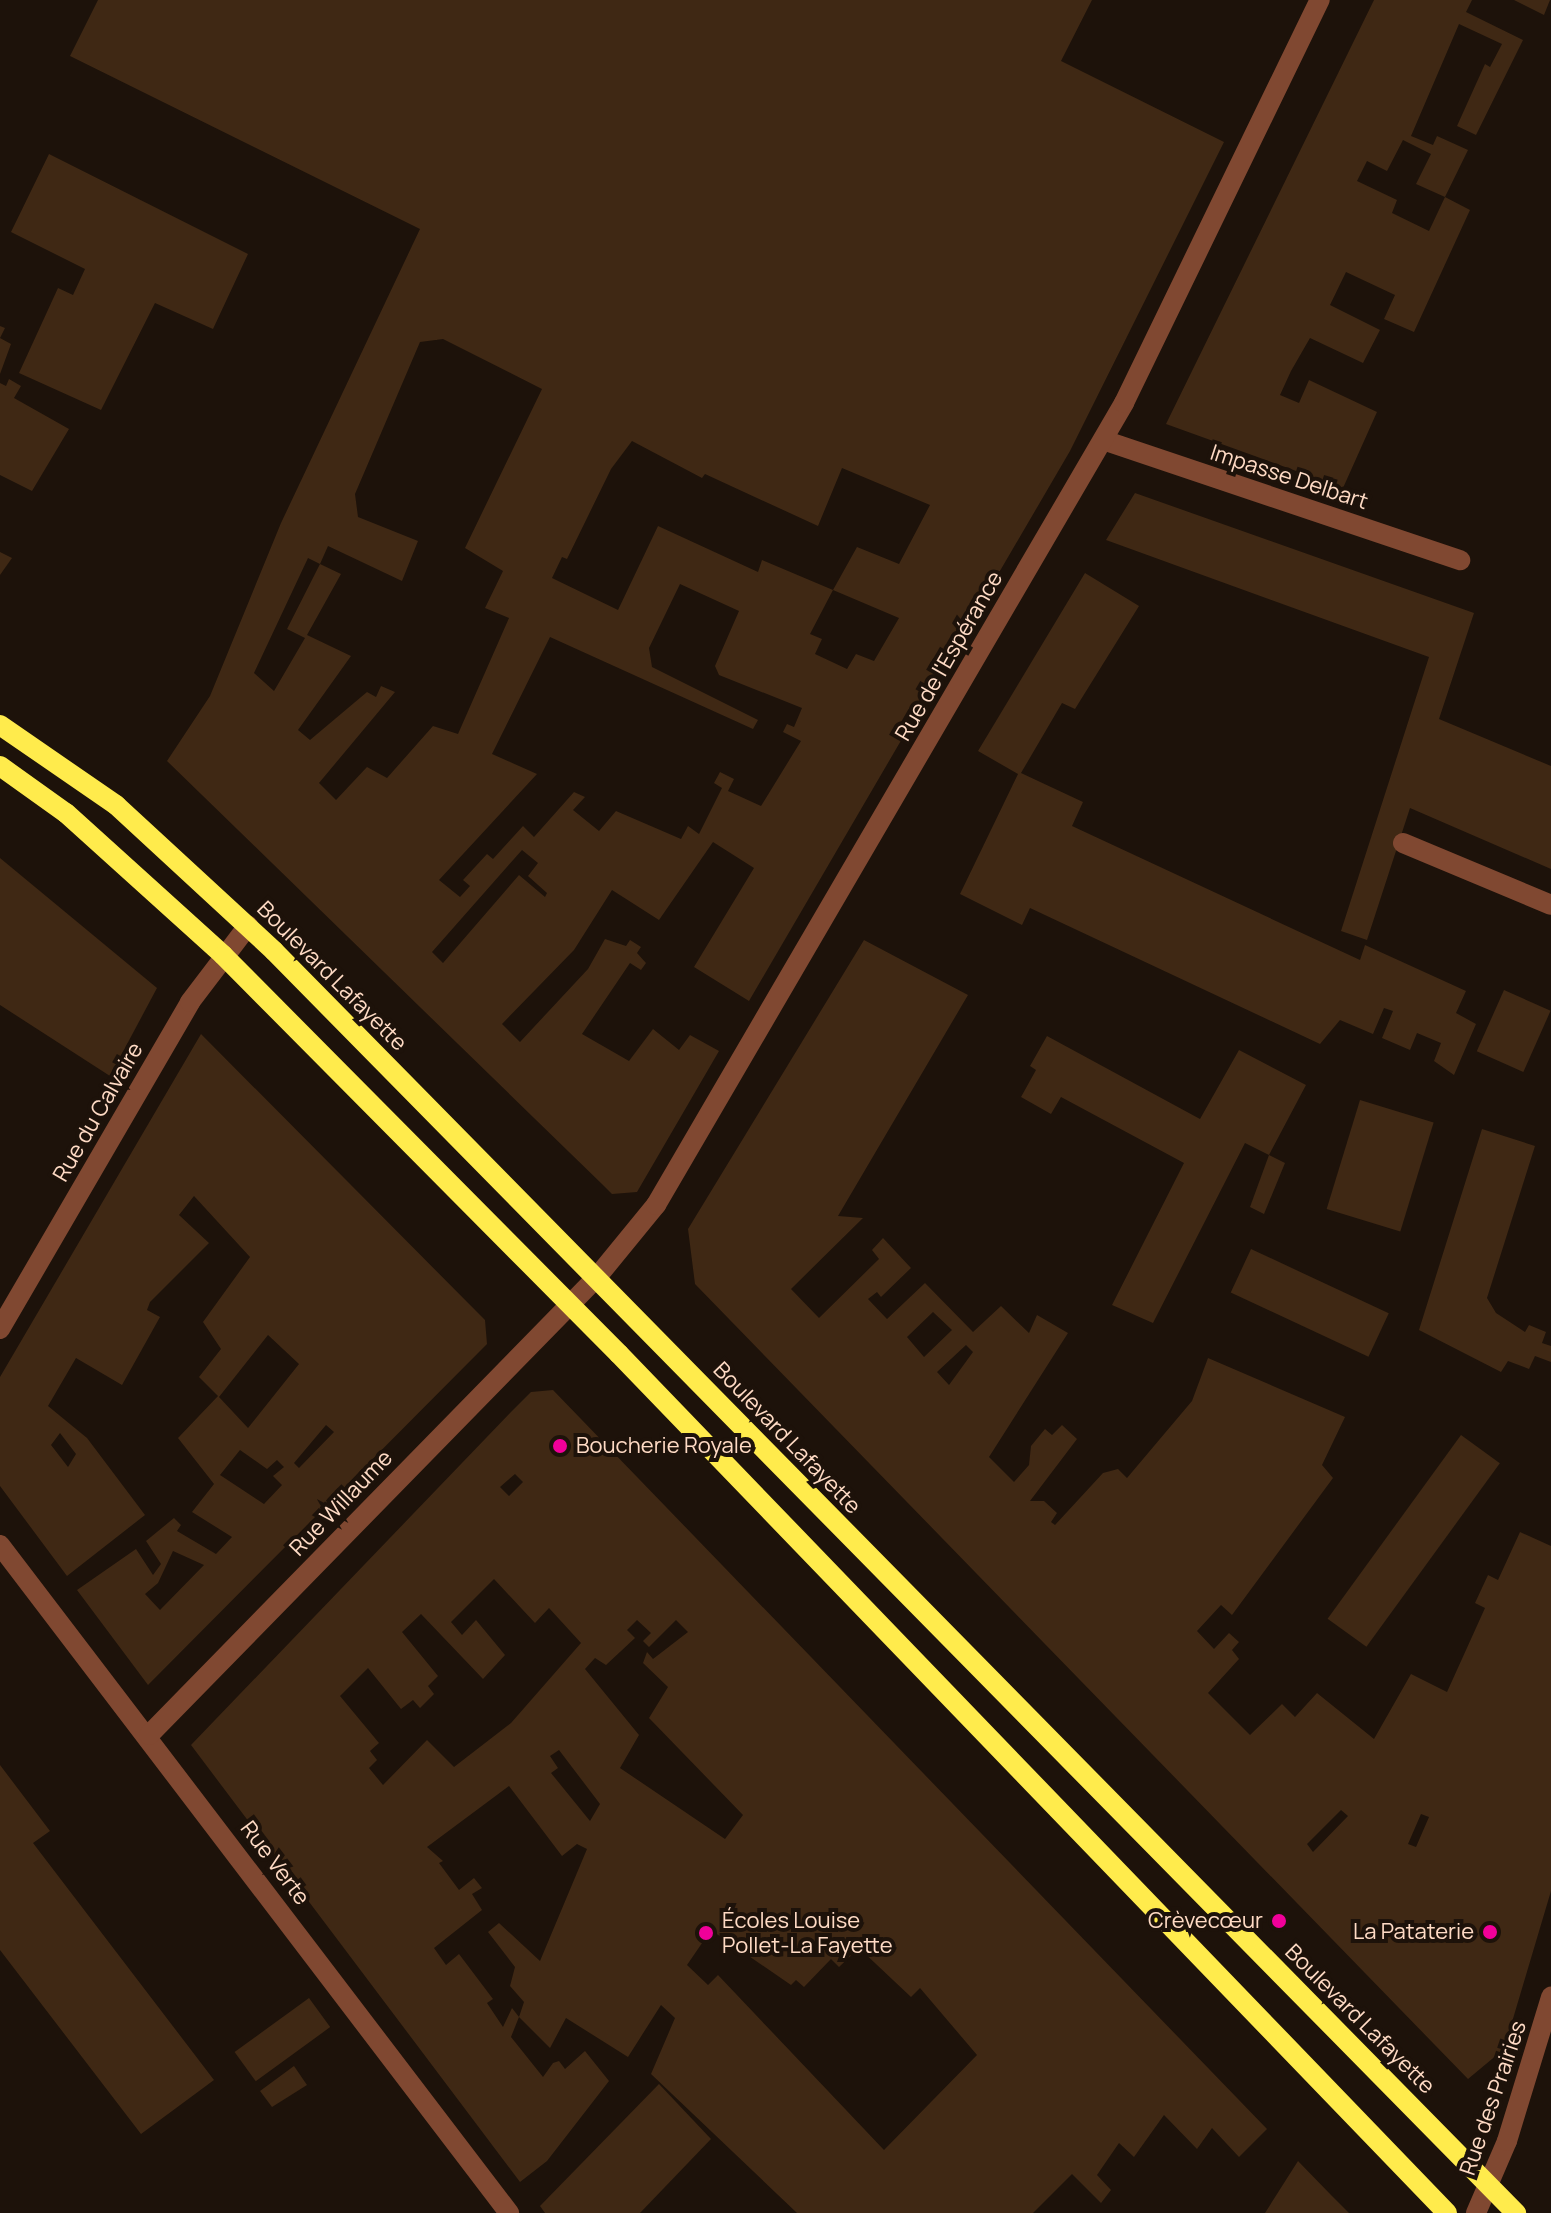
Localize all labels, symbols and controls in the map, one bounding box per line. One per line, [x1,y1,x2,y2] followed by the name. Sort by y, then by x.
[1207,439,1371,515] street label: Impasse Delbart
[890,567,1008,745] street label: Rue de l'Espérance
[252,896,412,1056] street label: Boulevard Lafayette
[48,1038,148,1186] street label: Rue du Calvaire
[708,1357,866,1519] street label: Boulevard Lafayette
[576,1433,752,1459] place label: Boucherie Royale
[551,1437,569,1455] marker: Boucherie Royale
[284,1445,398,1561] street label: Rue Willaume
[235,1816,315,1910] street label: Rue Verte
[722,1907,893,1958] place label: Écoles Louise Pollet-La Fayette
[1148,1908,1263,1934] place label: Crèvecœur
[1270,1912,1288,1930] marker: Crèvecœur
[1353,1919,1474,1945] place label: La Pataterie
[1481,1923,1499,1941] marker: La Pataterie
[697,1924,715,1942] marker: Écoles Louise Pollet-La Fayette
[1280,1939,1440,2099] street label: Boulevard Lafayette
[1454,2017,1532,2179] street label: Rue des Prairies

